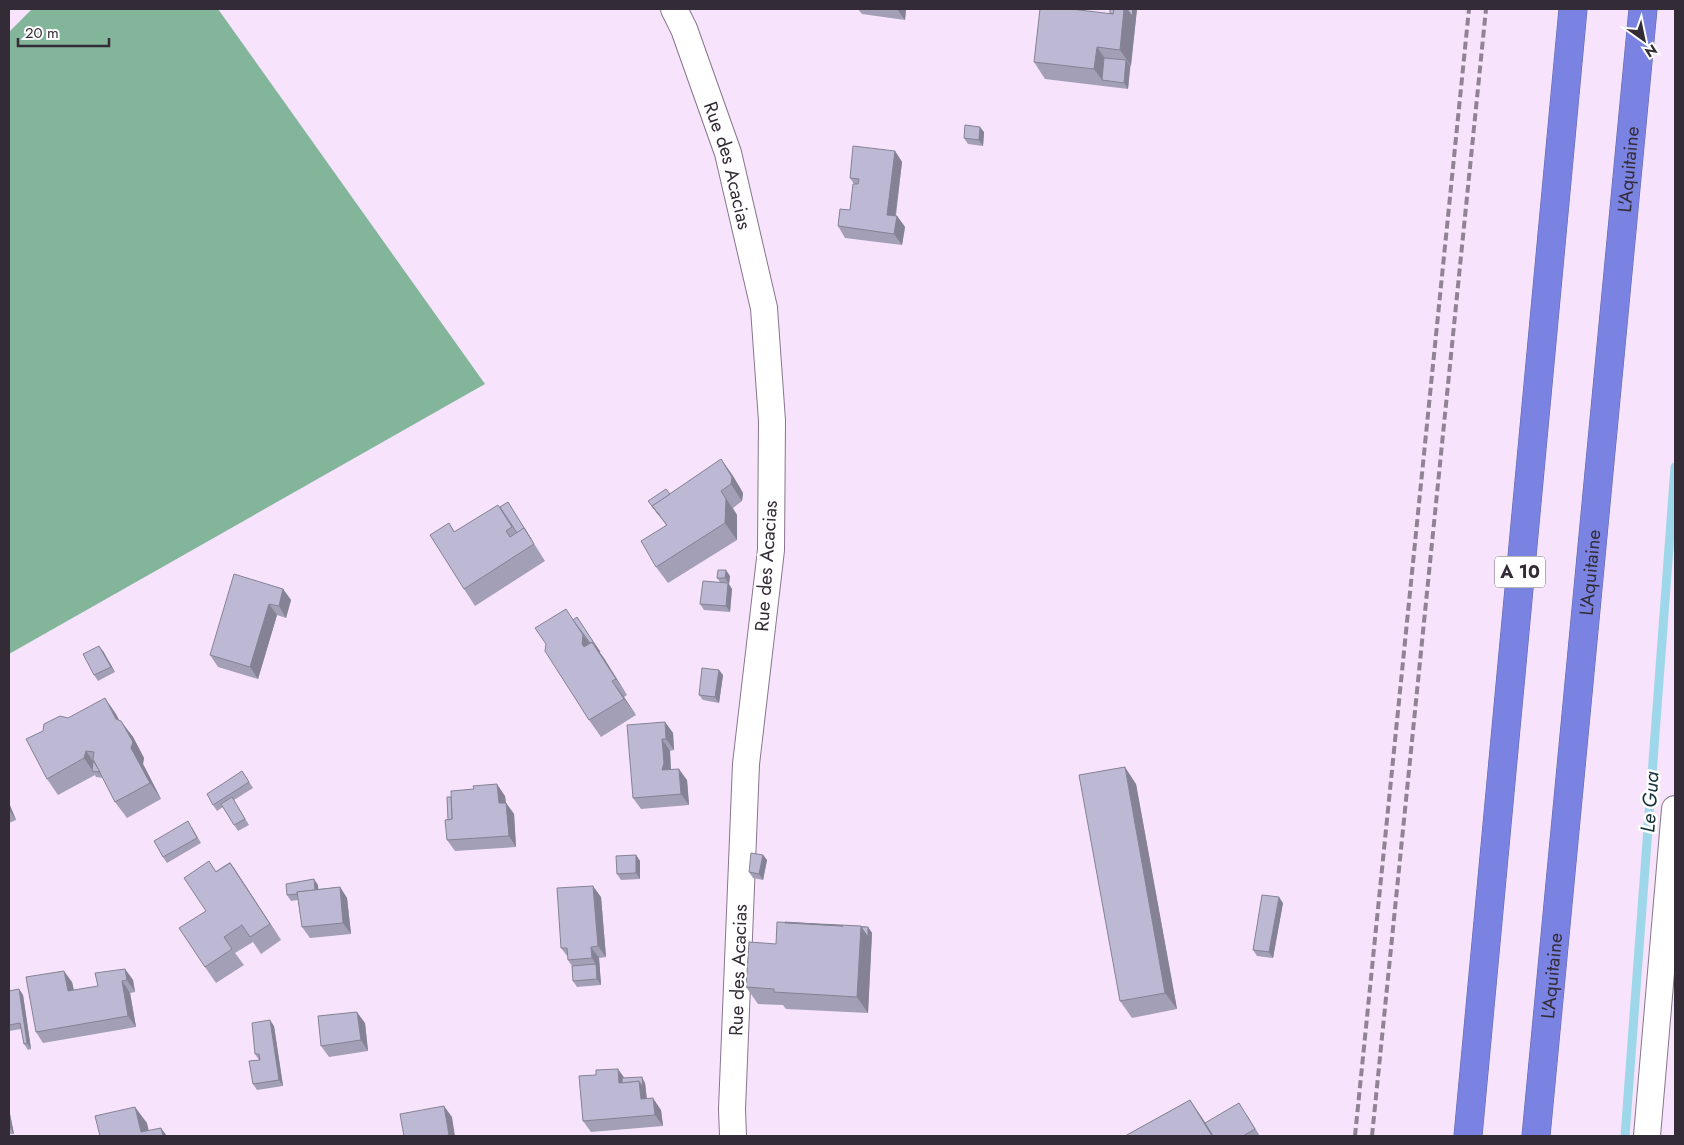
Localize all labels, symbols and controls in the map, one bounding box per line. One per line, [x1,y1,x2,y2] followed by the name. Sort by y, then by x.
[18,15,109,47] scale bar
[1619,15,1669,65] north arrow
[25,22,59,44] text: 20 m
[1641,39,1661,62] text: N
[697,98,759,232] street label: Rue des Acacias
[1610,125,1645,214] street label: L'Aquitaine
[748,499,784,633] street label: Rue des Acacias
[1572,528,1607,617] street label: L'Aquitaine
[1495,556,1545,588] road number: A 10
[1633,771,1667,833] water label: Le Gua
[722,903,754,1036] street label: Rue des Acacias
[1534,931,1569,1020] street label: L'Aquitaine

